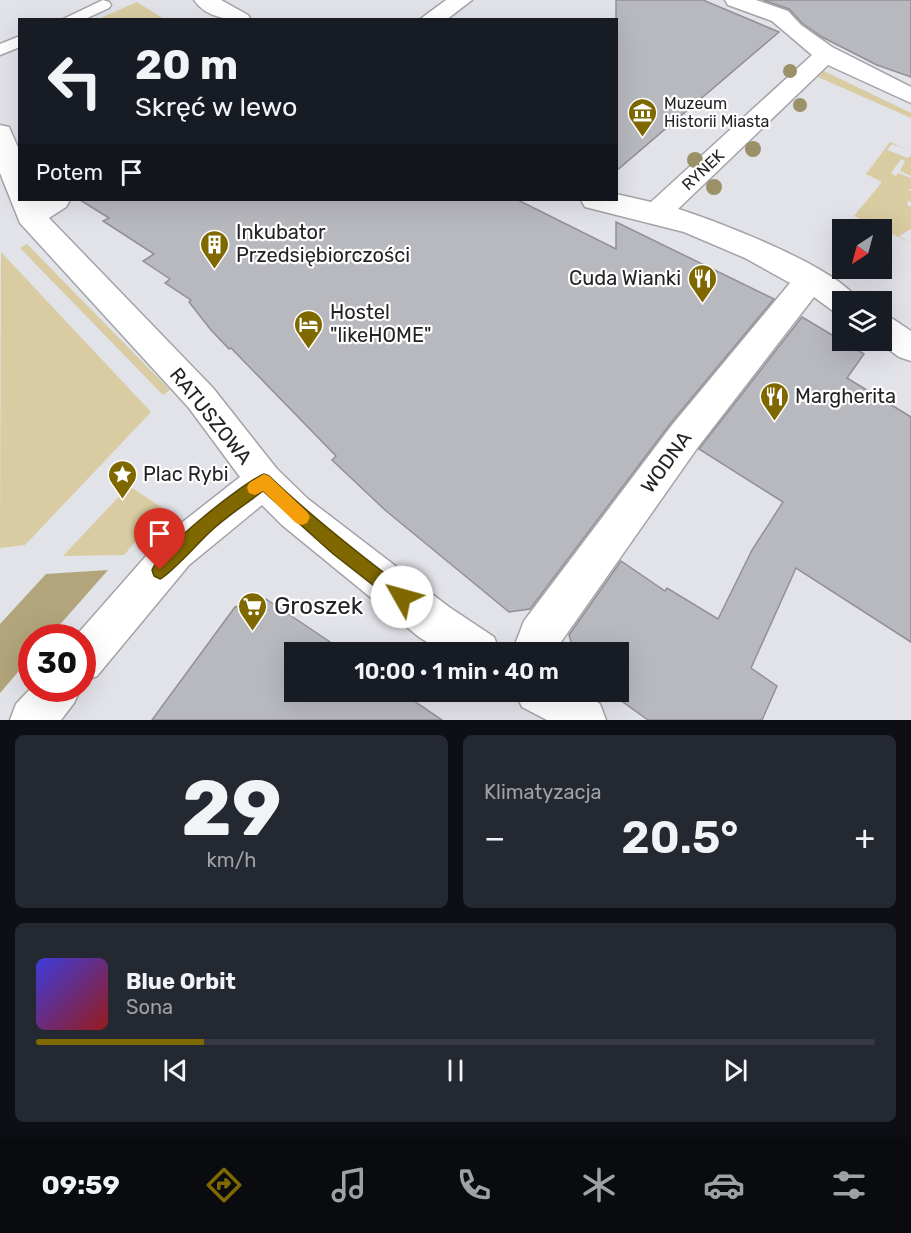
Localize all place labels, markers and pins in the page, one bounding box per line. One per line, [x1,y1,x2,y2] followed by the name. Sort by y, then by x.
[664,94,769,131] place label: Muzeum Historii Miasta
[627,96,659,138] museum icon: Muzeum Historii Miasta
[236,220,410,267] place label: Inkubator Przedsiębiorczości
[199,228,231,270] building icon: Inkubator Przedsiębiorczości
[686,262,718,304] restaurant icon: Cuda Wianki
[569,266,681,290] place label: Cuda Wianki
[330,300,432,347] place label: Hostel "likeHOME"
[293,308,325,350] hotel icon: Hostel "likeHOME"
[758,380,790,422] restaurant icon: Margherita
[795,384,896,408] place label: Margherita
[106,458,138,500] place icon: Plac Rybi
[143,462,229,486] place label: Plac Rybi
[134,508,185,570] pin
[237,590,269,632] supermarket icon: Groszek
[274,592,364,620] place label: Groszek

